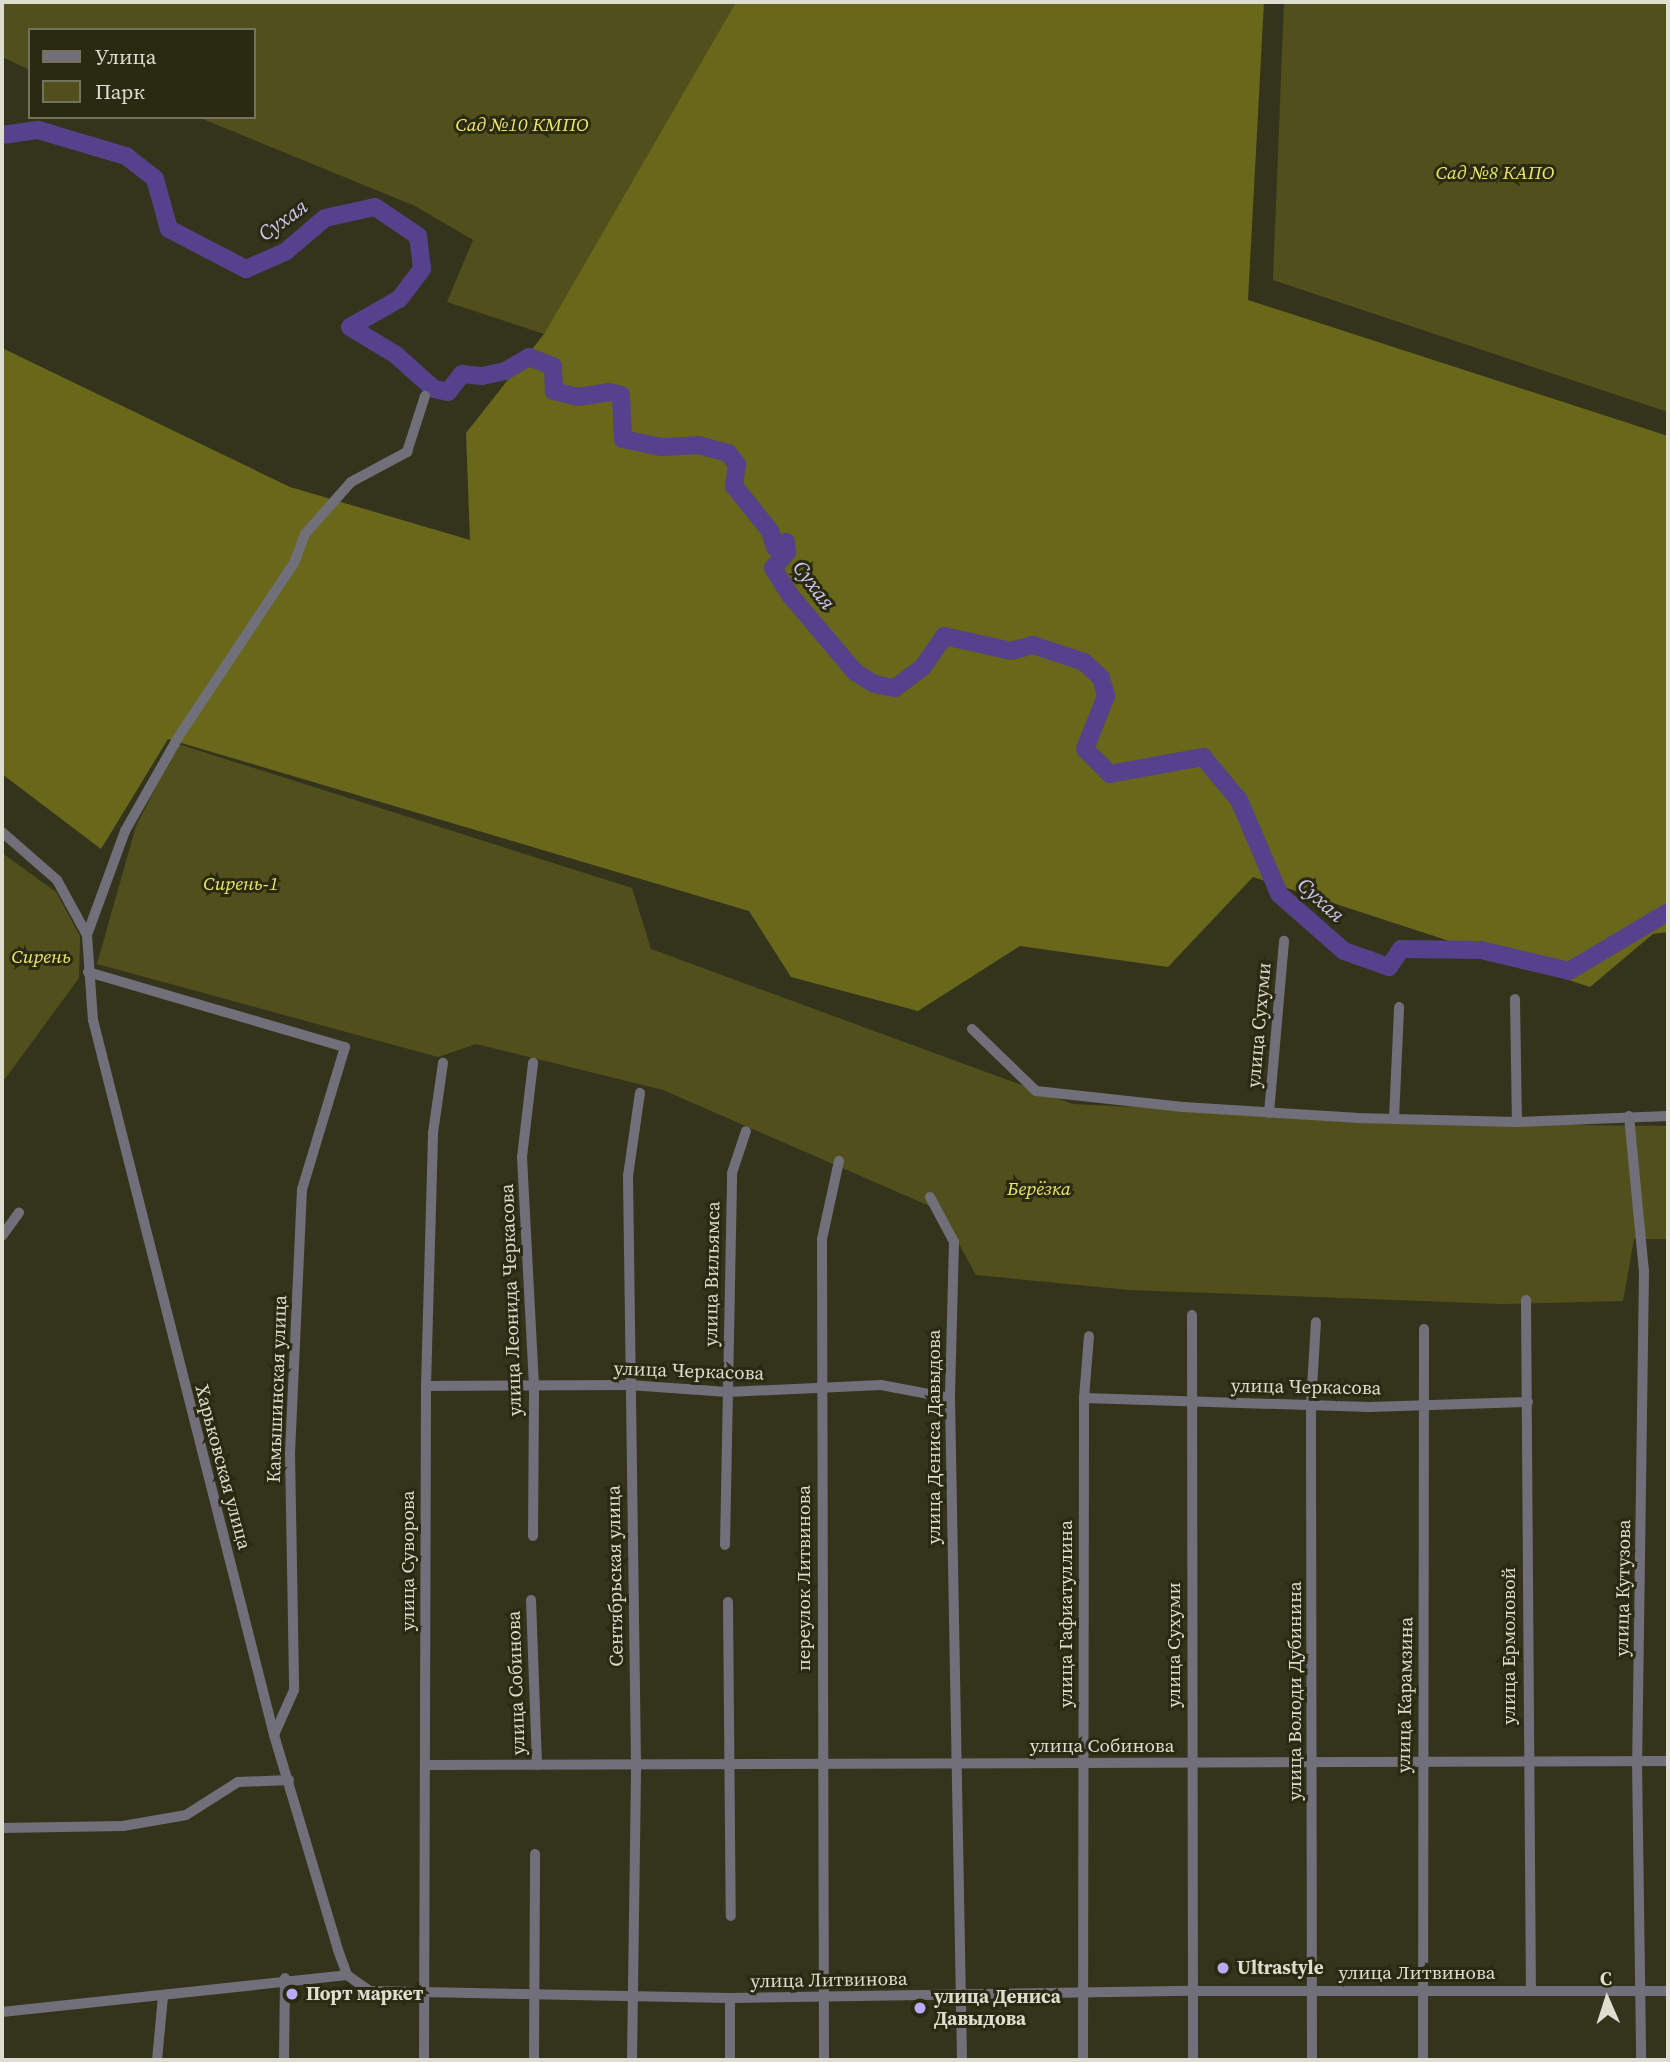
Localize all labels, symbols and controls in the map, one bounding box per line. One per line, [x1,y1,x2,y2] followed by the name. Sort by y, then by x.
[28,28,256,119] legend
[95,42,156,71] text: Улица
[95,77,145,106] text: Парк
[455,114,589,136] park label: Сад №10 КМПО
[1436,162,1554,184] park label: Сад №8 КАПО
[254,194,312,246] water label: Сухая
[788,556,840,614] water label: Сухая
[1292,872,1350,928] water label: Сухая
[203,873,279,895] park label: Сирень-1
[11,946,71,968] park label: Сирень
[1242,961,1276,1089] street label: улица Сухуми
[1007,1178,1071,1200] park label: Берёзка
[496,1183,526,1417] street label: улица Леонида Черкасова
[699,1201,725,1347] street label: улица Вильямса
[262,1295,292,1483] street label: Камышинская улица
[923,1330,945,1544] street label: улица Дениса Давыдова
[613,1357,765,1385] street label: улица Черкасова
[1231,1374,1381,1400] street label: улица Черкасова
[190,1382,256,1552] street label: Харьковская улица
[602,1485,628,1667] street label: Сентябрьская улица
[793,1485,815,1671] street label: переулок Литвинова
[397,1491,419,1631] street label: улица Суворова
[1610,1519,1636,1657] street label: улица Кутузова
[1055,1520,1077,1708] street label: улица Гафиатуллина
[1498,1567,1520,1725] street label: улица Ермоловой
[1284,1581,1306,1801] street label: улица Володи Дубинина
[1163,1582,1185,1708] street label: улица Сухуми
[502,1610,530,1756] street label: улица Собинова
[1392,1617,1418,1773] street label: улица Карамзина
[1030,1735,1174,1757] street label: улица Собинова
[1237,1957,1324,1979] place label: Ultrastyle
[1215,1960,1231,1976] marker: Ultrastyle
[1339,1962,1495,1984] street label: улица Литвинова
[1572,1964,1642,2034] north arrow
[1599,1965,1612,1991] text: С
[750,1967,908,1993] street label: улица Литвинова
[306,1983,423,2005] place label: Порт маркет
[284,1986,300,2002] marker: Порт маркет
[934,1986,1061,2030] place label: улица Дениса Давыдова
[912,2000,928,2016] marker: улица Дениса Давыдова

